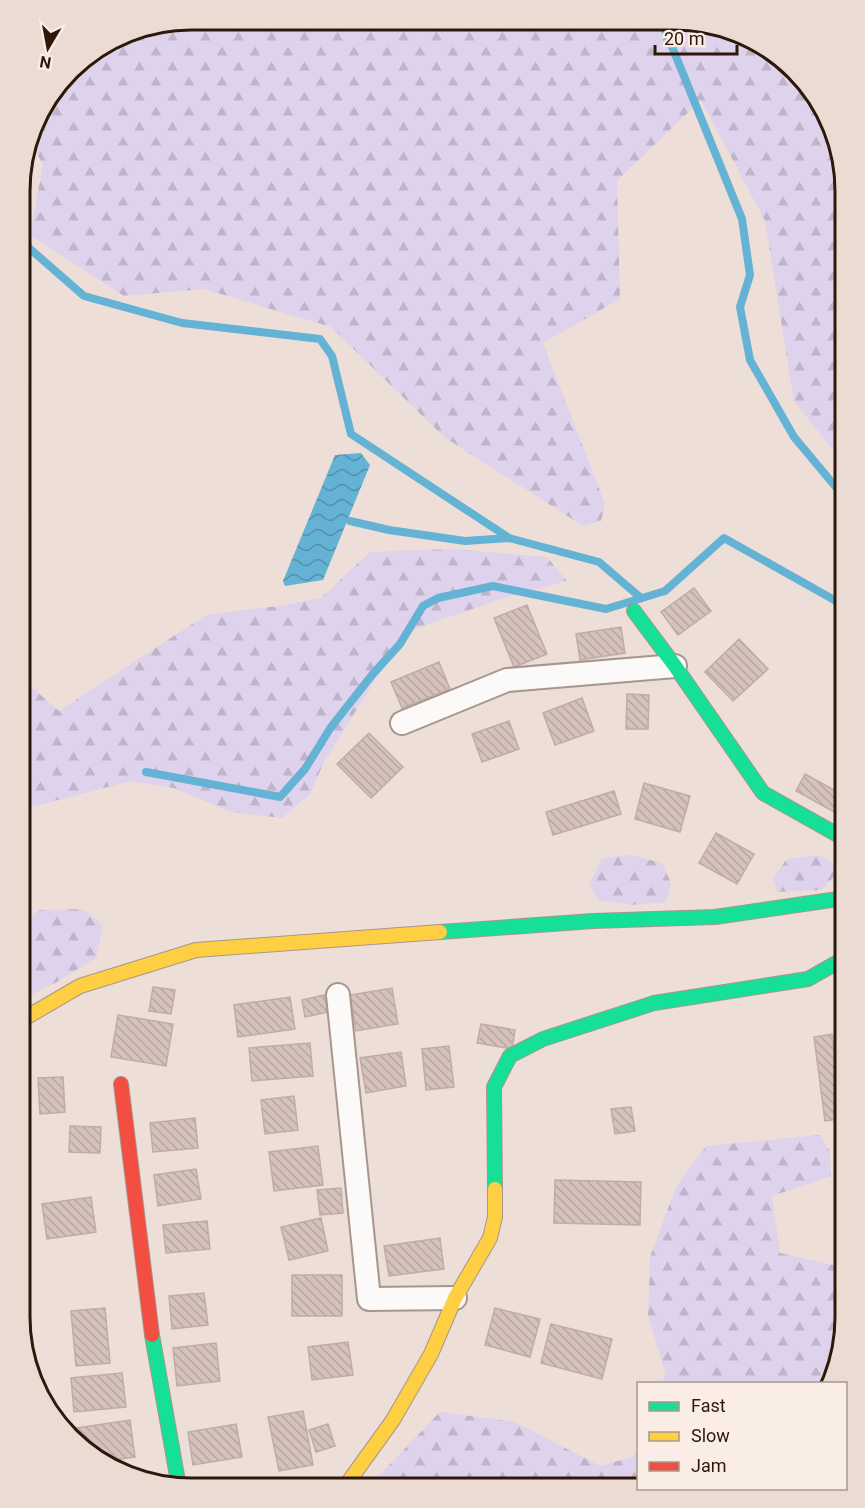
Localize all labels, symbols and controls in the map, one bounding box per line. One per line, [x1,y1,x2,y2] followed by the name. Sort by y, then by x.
[18,18,78,78] north arrow
[655,18,738,56] scale bar
[664,28,704,49] text: 20 m
[38,52,53,73] text: N
[637,1382,847,1490] legend
[691,1395,726,1416] text: Fast
[691,1425,730,1446] text: Slow
[691,1455,727,1476] text: Jam

